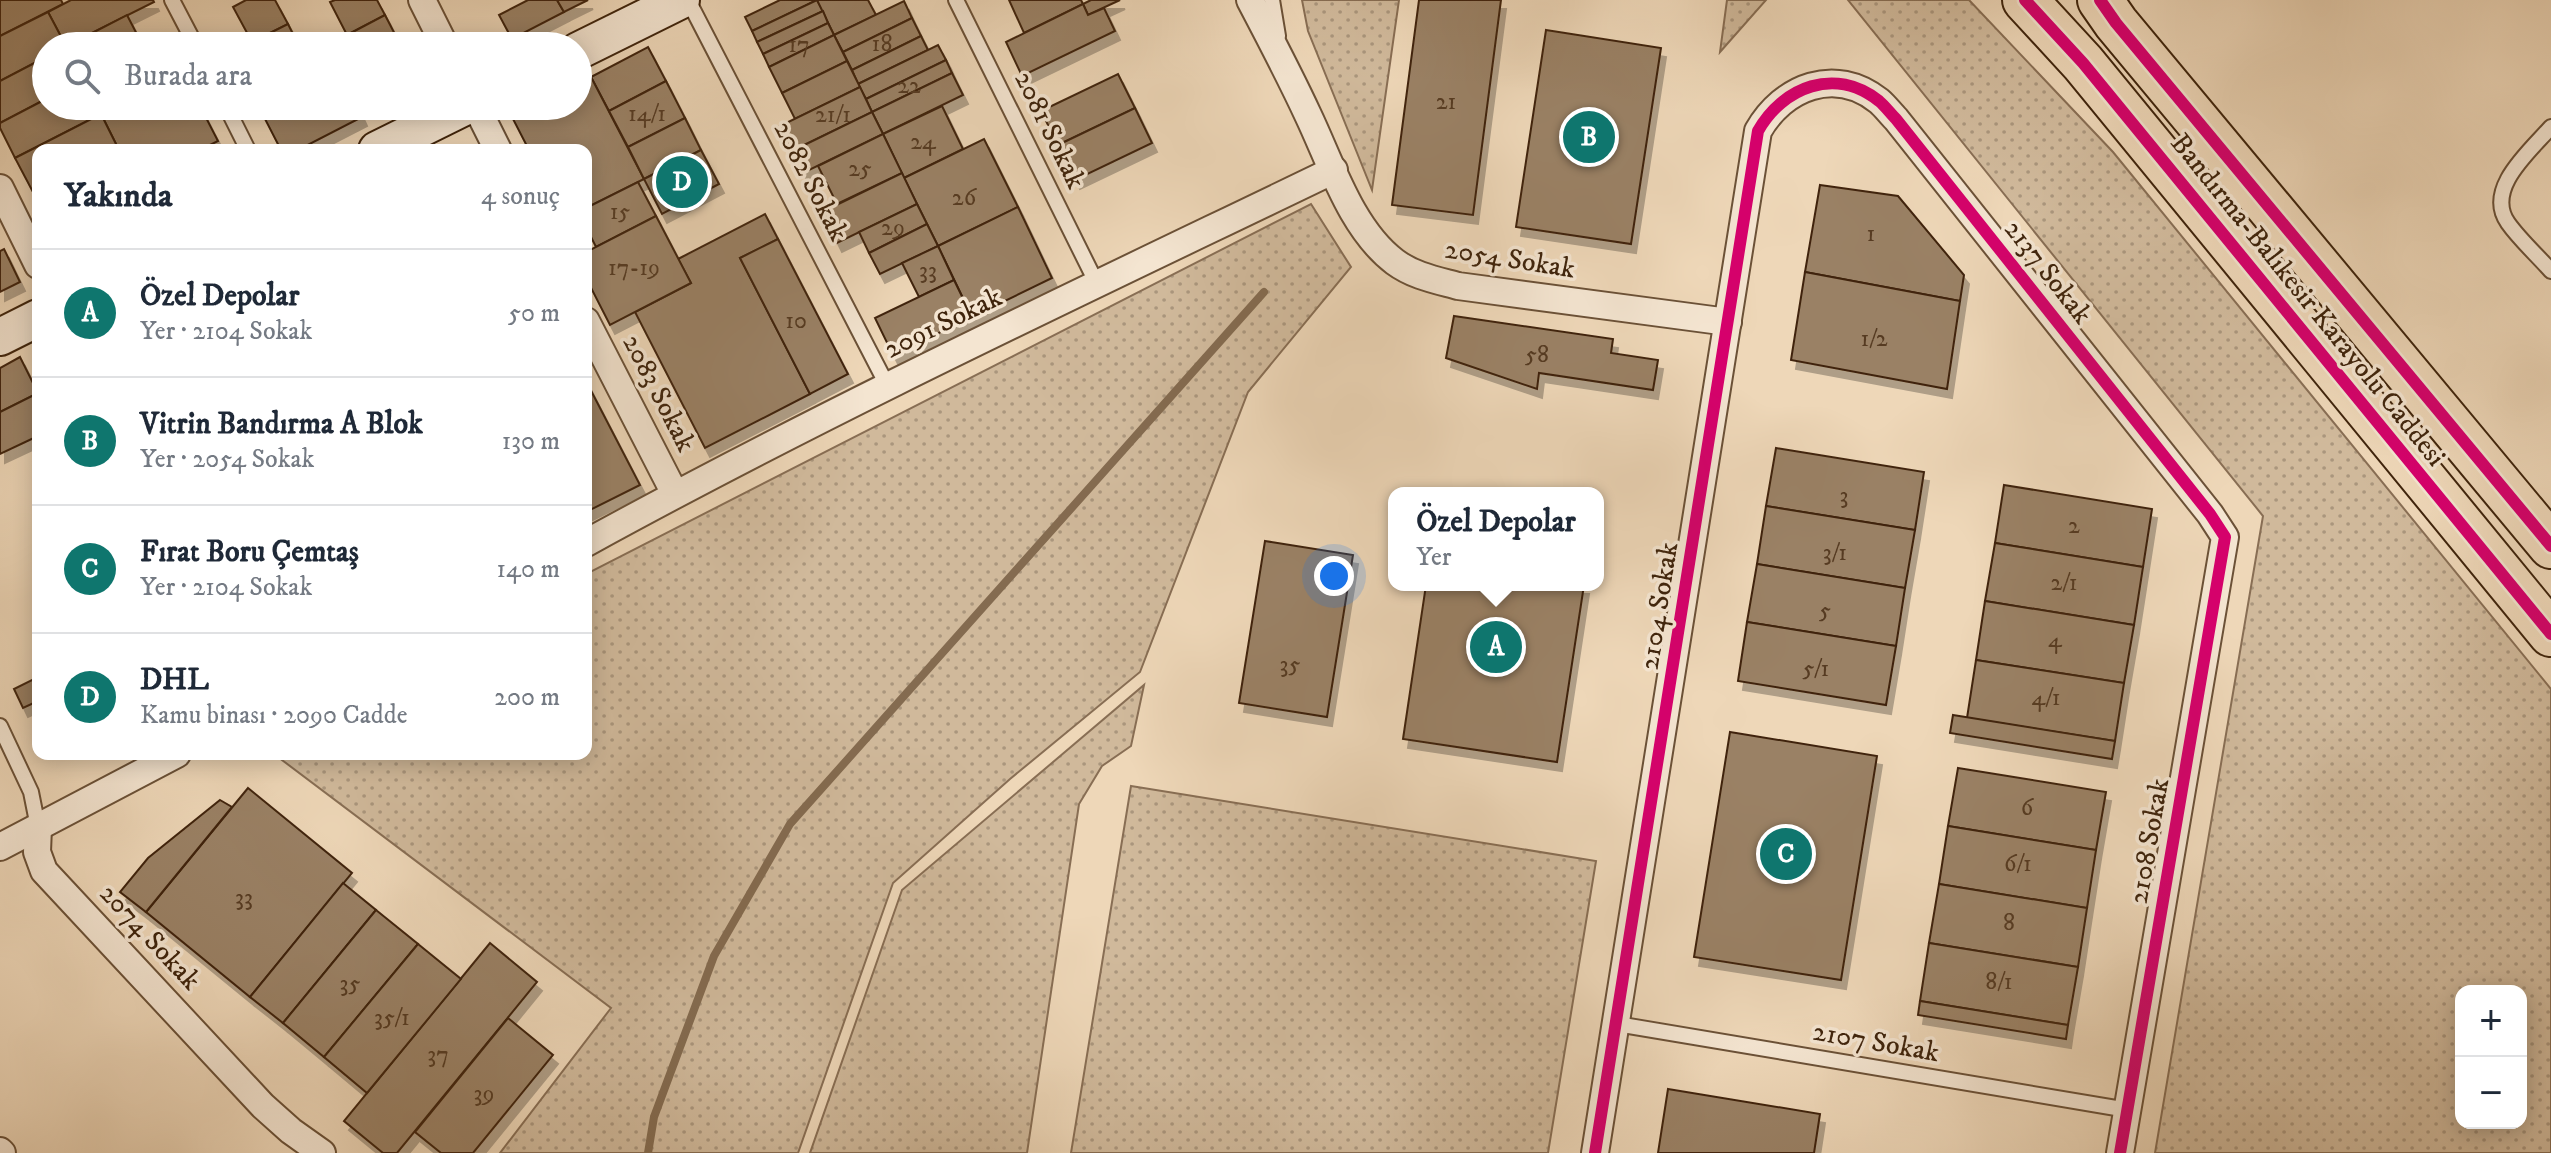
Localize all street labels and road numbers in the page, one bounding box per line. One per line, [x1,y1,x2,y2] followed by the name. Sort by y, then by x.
[1006,65,1094,195] street label: 2081 Sokak
[766,115,856,247] street label: 2082 Sokak
[2163,126,2453,474] street label: Bandırma-Balıkesir Karayolu Caddesi
[1996,213,2100,331] street label: 2137 Sokak
[1442,231,1578,287] street label: 2054 Sokak
[878,279,1008,367] street label: 2091 Sokak
[615,328,704,458] street label: 2083 Sokak
[1632,539,1686,672] street label: 2104 Sokak
[2121,775,2177,907] street label: 2108 Sokak
[92,876,208,998] street label: 2074 Sokak
[1810,1014,1942,1070] street label: 2107 Sokak

